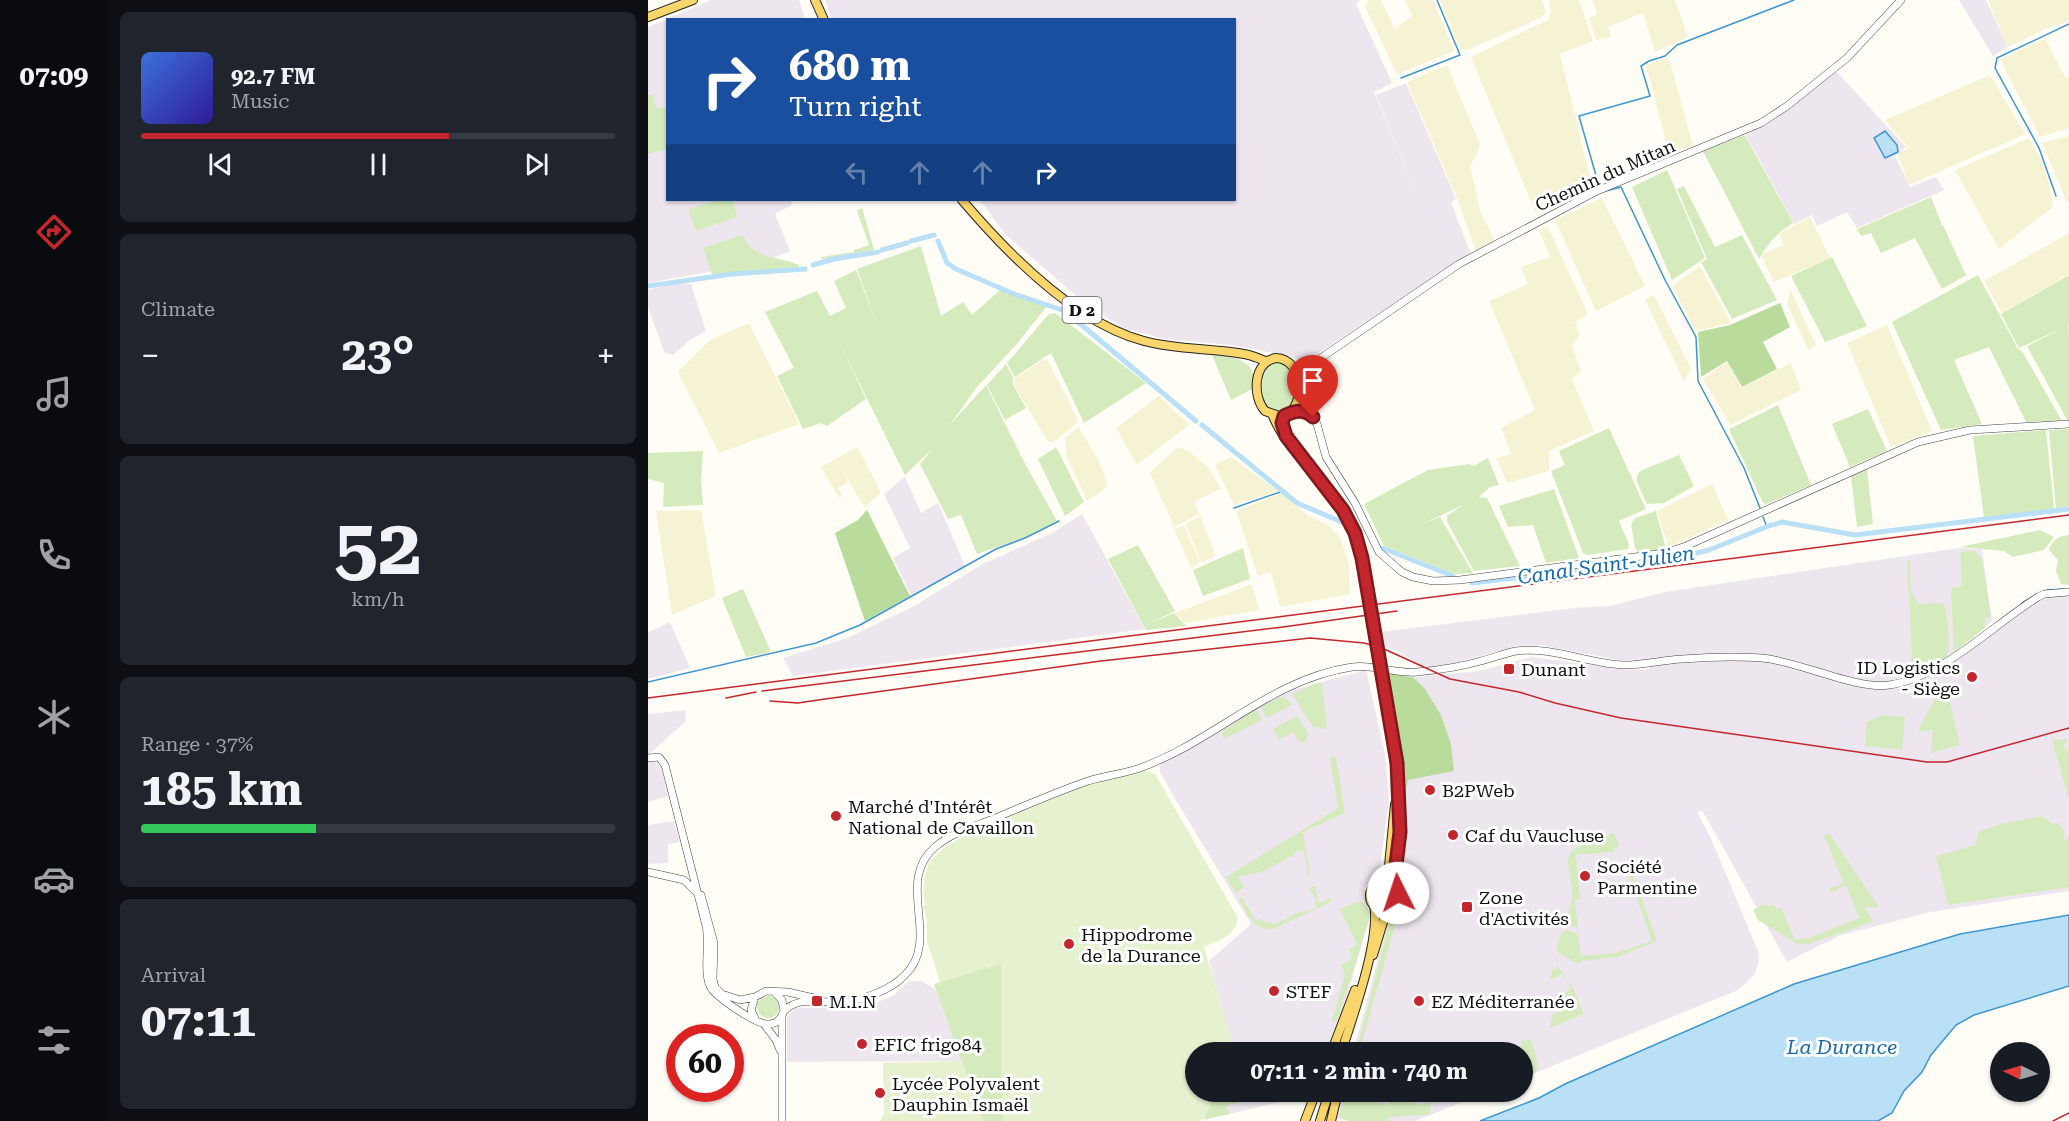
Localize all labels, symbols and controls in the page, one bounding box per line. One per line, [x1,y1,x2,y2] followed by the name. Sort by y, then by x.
[789,41,911,90] text: 680 m
[690,42,768,120] icon: right
[20,60,88,92] text: 07:09
[231,64,315,89] text: 92.7 FM
[231,89,290,113] text: Music
[789,91,922,123] text: Turn right
[1532,135,1679,215] street label: Chemin du Mitan
[204,148,237,181] icon: previous
[362,148,395,181] icon: pause
[520,148,553,181] icon: next
[840,156,873,189] icon: left
[903,156,936,189] icon: ahead
[966,156,999,189] icon: ahead
[1029,156,1062,189] icon: right
[33,211,75,253] icon: directions
[141,297,215,321] text: Climate
[1062,297,1102,323] road number: D 2
[342,328,414,381] text: 23°
[141,336,159,375] text: −
[597,336,615,375] text: +
[1287,355,1338,417] pin
[1296,364,1329,397] icon: arrive
[33,373,75,415] icon: music
[334,502,422,593] text: 52
[33,534,75,576] icon: phone
[1516,541,1696,589] water label: Canal Saint-Julien
[351,587,405,611] text: km/h
[1857,657,1960,699] place label: ID Logistics - Siège
[1521,659,1586,680] place label: Dunant
[1502,662,1516,676] marker: Dunant
[1965,670,1979,684] marker: ID Logistics - Siège
[33,696,75,738] icon: climate
[141,732,253,756] text: Range · 37%
[141,763,302,816] text: 185 km
[1442,780,1515,801] place label: B2PWeb
[1423,783,1437,797] marker: B2PWeb
[848,796,1035,838] place label: Marché d'Intérêt National de Cavaillon
[829,809,843,823] marker: Marché d'Intérêt National de Cavaillon
[1465,825,1604,846] place label: Caf du Vaucluse
[1446,828,1460,842] marker: Caf du Vaucluse
[1597,856,1697,898] place label: Société Parmentine
[33,858,75,900] icon: car
[1366,861,1430,925] position arrow
[1578,869,1592,883] marker: Société Parmentine
[1479,887,1569,929] place label: Zone d'Activités
[1460,900,1474,914] marker: Zone d'Activités
[1081,924,1201,966] place label: Hippodrome de la Durance
[1062,937,1076,951] marker: Hippodrome de la Durance
[141,963,206,987] text: Arrival
[1286,981,1332,1002] place label: STEF
[1267,984,1281,998] marker: STEF
[829,991,877,1012] place label: M.I.N
[1431,991,1575,1012] place label: EZ Méditerranée
[141,994,256,1047] text: 07:11
[810,994,824,1008] marker: M.I.N
[1412,994,1426,1008] marker: EZ Méditerranée
[33,1019,75,1061] icon: filters
[666,1024,744,1102] speed limit sign: 60
[874,1034,982,1055] place label: EFIC frigo84
[1786,1035,1897,1059] water label: La Durance
[855,1037,869,1051] marker: EFIC frigo84
[1990,1042,2050,1102] north arrow
[1990,1042,2050,1102] map controls
[1250,1059,1468,1084] text: 07:11 · 2 min · 740 m
[892,1073,1040,1115] place label: Lycée Polyvalent Dauphin Ismaël
[873,1086,887,1100] marker: Lycée Polyvalent Dauphin Ismaël

